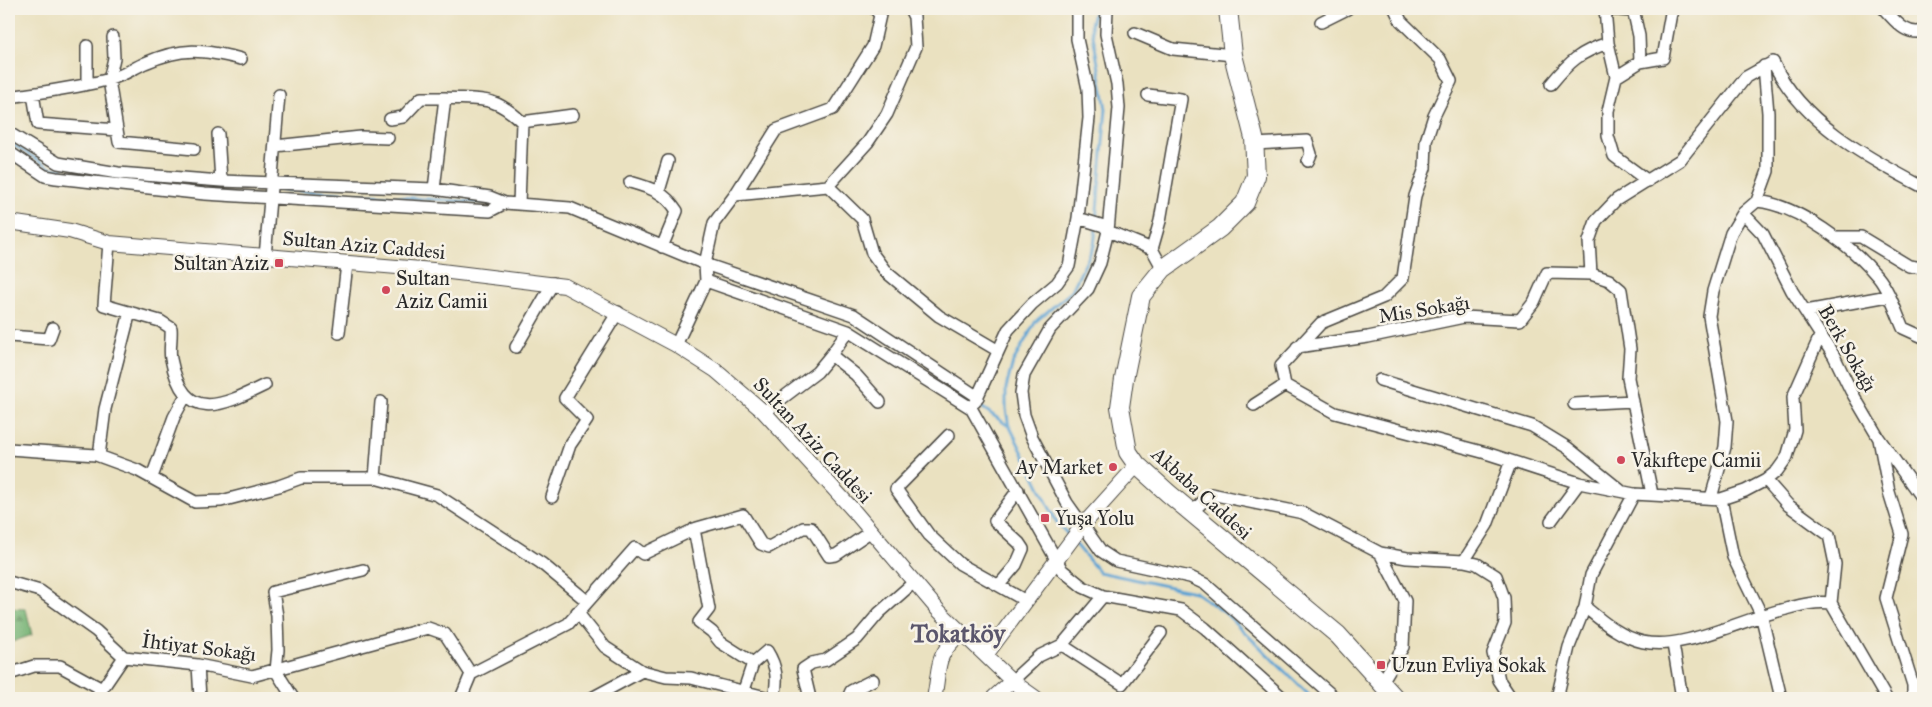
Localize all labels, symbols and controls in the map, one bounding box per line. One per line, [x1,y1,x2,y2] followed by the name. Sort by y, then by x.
[282,226,447,264] street label: Sultan Aziz Caddesi
[173,251,269,275] place label: Sultan Aziz
[273,257,285,269] marker: Sultan Aziz
[395,266,488,313] place label: Sultan Aziz Camii
[380,284,392,296] marker: Sultan Aziz Camii
[1377,290,1472,329] street label: Mis Sokağı
[1813,300,1883,397] street label: Berk Sokağı
[749,372,878,508] street label: Sultan Aziz Caddesi
[1146,441,1257,545] street label: Akbaba Caddesi
[1630,448,1762,472] place label: Vakıftepe Camii
[1615,454,1627,466] marker: Vakıftepe Camii
[1015,455,1103,479] place label: Ay Market
[1107,461,1119,473] marker: Ay Market
[1055,506,1135,530] place label: Yuşa Yolu
[1039,512,1051,524] marker: Yuşa Yolu
[910,618,1006,649] district label: Tokatköy
[140,627,258,667] street label: İhtiyat Sokağı
[1391,653,1547,677] place label: Uzun Evliya Sokak
[1375,659,1387,671] marker: Uzun Evliya Sokak

